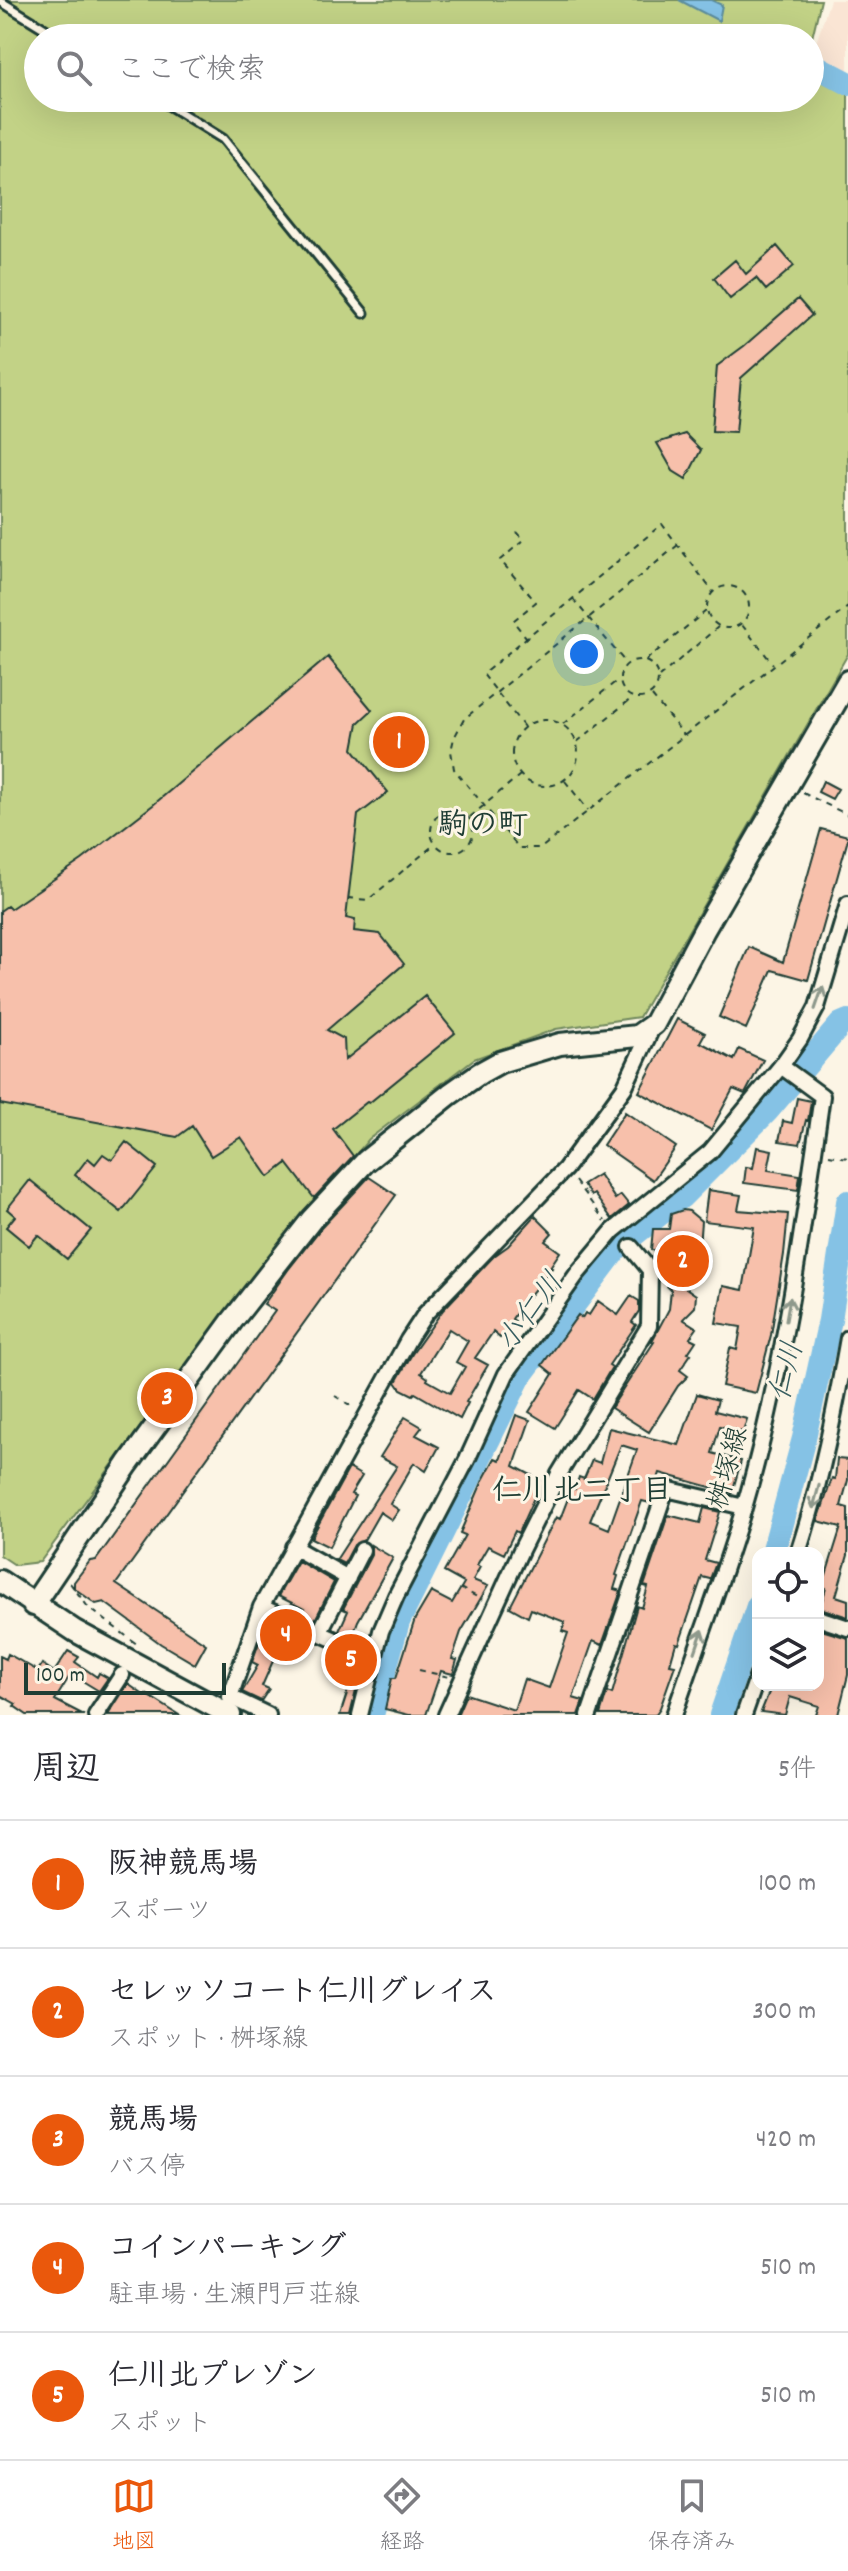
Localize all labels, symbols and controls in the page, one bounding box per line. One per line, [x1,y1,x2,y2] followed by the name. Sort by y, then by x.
[24,24,824,112] search box
[52,46,96,90] icon: search
[116,51,266,94] text: ここで検索
[564,634,604,674] your location
[373,712,425,772] pin: 1
[438,806,528,849] district label: 駒の町
[813,986,828,1011] one-way arrow
[657,1231,709,1291] pin: 2
[488,1265,577,1363] water label: 小仁川
[781,1297,796,1323] one-way arrow
[761,1338,817,1406] water label: 仁川
[141,1368,193,1428] pin: 3
[701,1423,761,1514] street label: 桝塚線
[492,1472,672,1515] district label: 仁川北二丁目
[807,1483,822,1509] one-way arrow
[752,1547,824,1691] map controls
[752,1547,824,1619] button: locate
[260,1605,312,1665] pin: 4
[752,1619,824,1691] button: layers
[693,1629,708,1654] one-way arrow
[325,1630,377,1690] pin: 5
[24,1659,226,1695] scale bar
[36,1661,85,1692] text: 100 m
[32,1747,100,1796] text: 周辺
[778,1752,816,1789] text: 5件
[108,1845,258,1888] text: 阪神競馬場
[55,1866,61,1903] text: 1
[758,1866,816,1903] text: 100 m
[108,1894,211,1931] text: スポーツ
[108,1973,497,2016] text: セレッソコート仁川グレイス
[52,1994,64,2031] text: 2
[752,1994,816,2031] text: 300 m
[108,2022,308,2059] text: スポット · 桝塚線
[108,2101,198,2144] text: 競馬場
[52,2122,64,2159] text: 3
[756,2122,816,2159] text: 420 m
[108,2150,186,2187] text: バス停
[108,2229,347,2272] text: コインパーキング
[53,2250,63,2287] text: 4
[760,2250,816,2287] text: 510 m
[108,2278,360,2315] text: 駐車場 · 生瀬門戸荘線
[108,2357,318,2400] text: 仁川北プレゾン
[52,2378,64,2415] text: 5
[760,2378,816,2415] text: 510 m
[108,2406,212,2443] text: スポット
[112,2474,156,2559] tab: 地図
[380,2474,424,2559] tab: 経路
[648,2474,736,2559] tab: 保存済み

